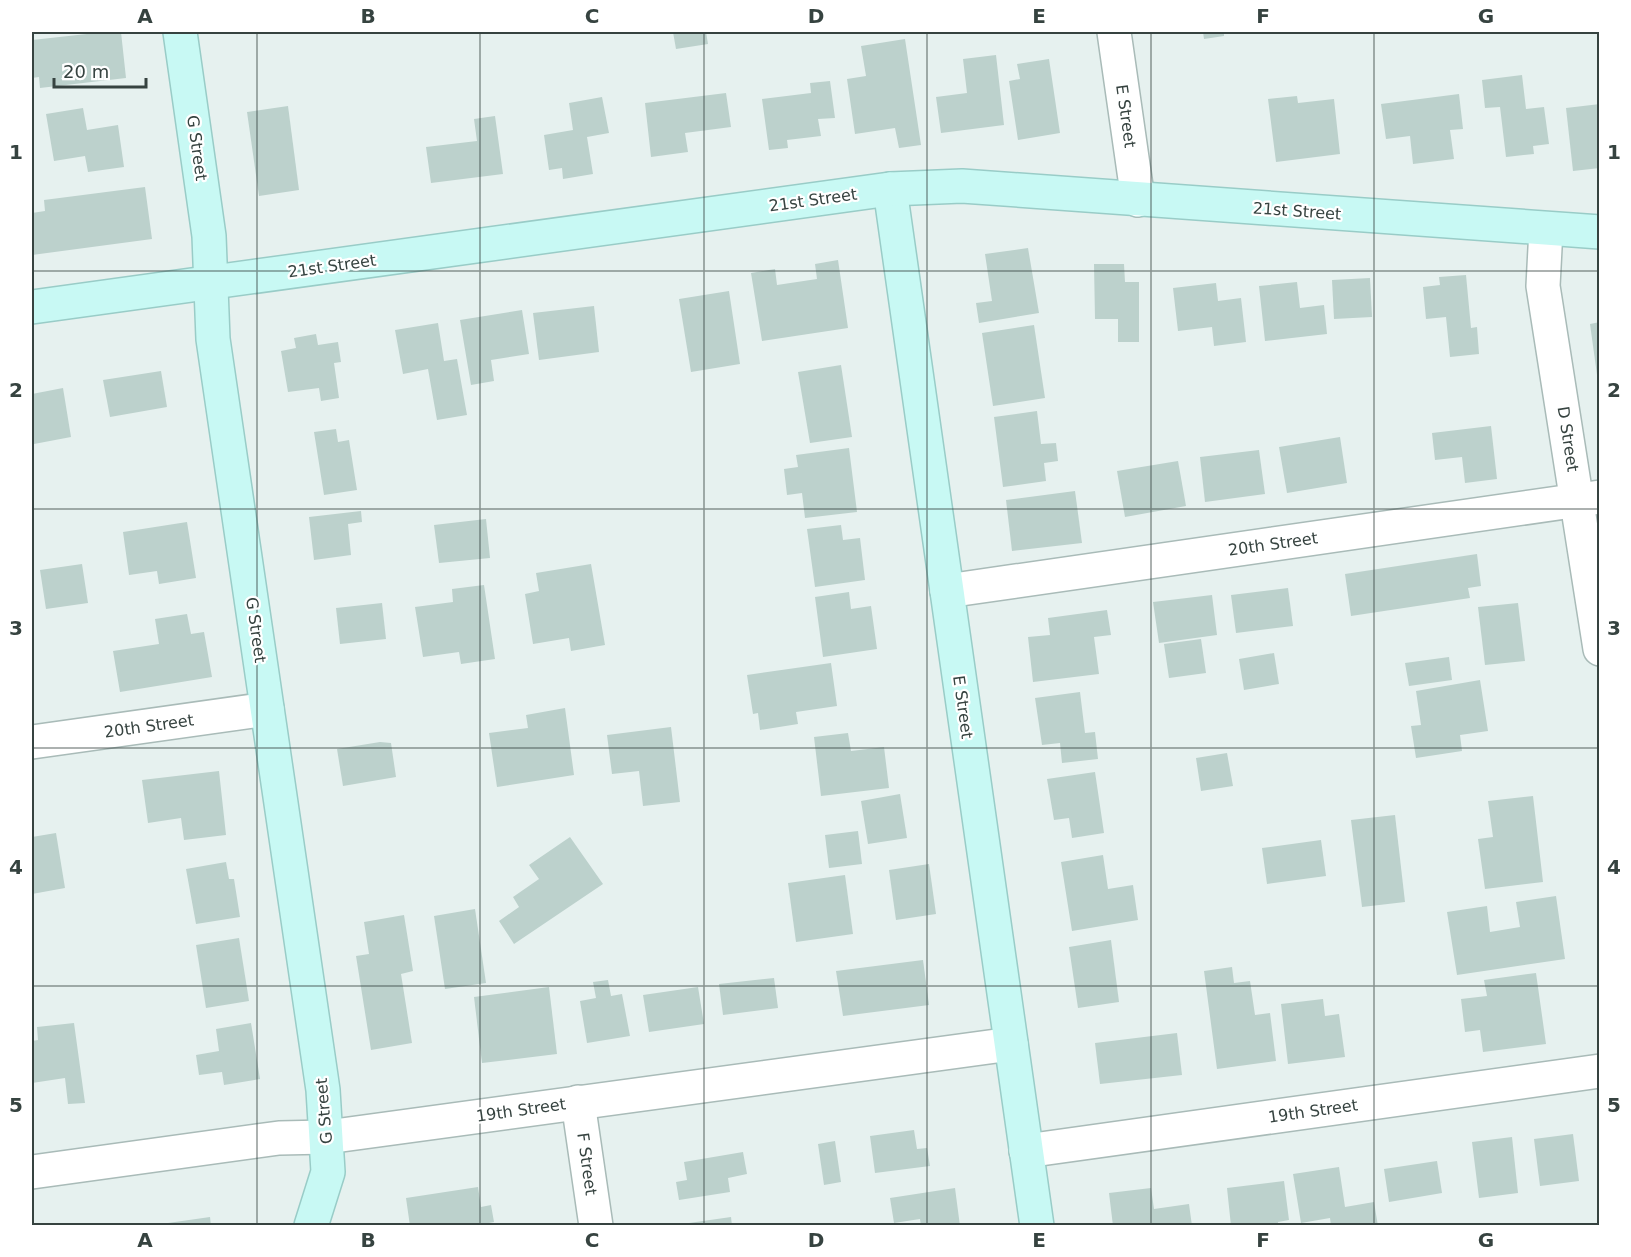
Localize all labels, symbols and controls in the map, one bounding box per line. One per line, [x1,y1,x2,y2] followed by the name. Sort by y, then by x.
[137,4,153,28] text: A
[360,4,376,28] text: B
[585,4,599,28] text: C
[808,4,824,28] text: D
[1032,4,1046,28] text: E
[1256,4,1270,28] text: F
[1478,4,1494,28] text: G
[54,51,146,89] scale bar
[63,61,109,82] text: 20 m
[1112,83,1140,149] street label: E Street
[183,114,211,182] street label: G Street
[9,140,23,164] text: 1
[1607,140,1621,164] text: 1
[768,184,858,216] street label: 21st Street
[1252,198,1342,224] street label: 21st Street
[287,250,377,282] street label: 21st Street
[9,378,23,402] text: 2
[1607,378,1621,402] text: 2
[1553,405,1583,473] street label: D Street
[1227,528,1319,560] street label: 20th Street
[242,596,270,664] street label: G Street
[9,616,23,640] text: 3
[1607,616,1621,640] text: 3
[949,674,977,740] street label: E Street
[103,710,195,742] street label: 20th Street
[9,855,23,879] text: 4
[1607,855,1621,879] text: 4
[312,1077,336,1145] street label: G Street
[9,1093,23,1117] text: 5
[1607,1093,1621,1117] text: 5
[475,1094,567,1126] street label: 19th Street
[1267,1095,1359,1127] street label: 19th Street
[573,1132,601,1196] street label: F Street
[137,1228,153,1252] text: A
[360,1228,376,1252] text: B
[585,1228,599,1252] text: C
[808,1228,824,1252] text: D
[1032,1228,1046,1252] text: E
[1256,1228,1270,1252] text: F
[1478,1228,1494,1252] text: G

